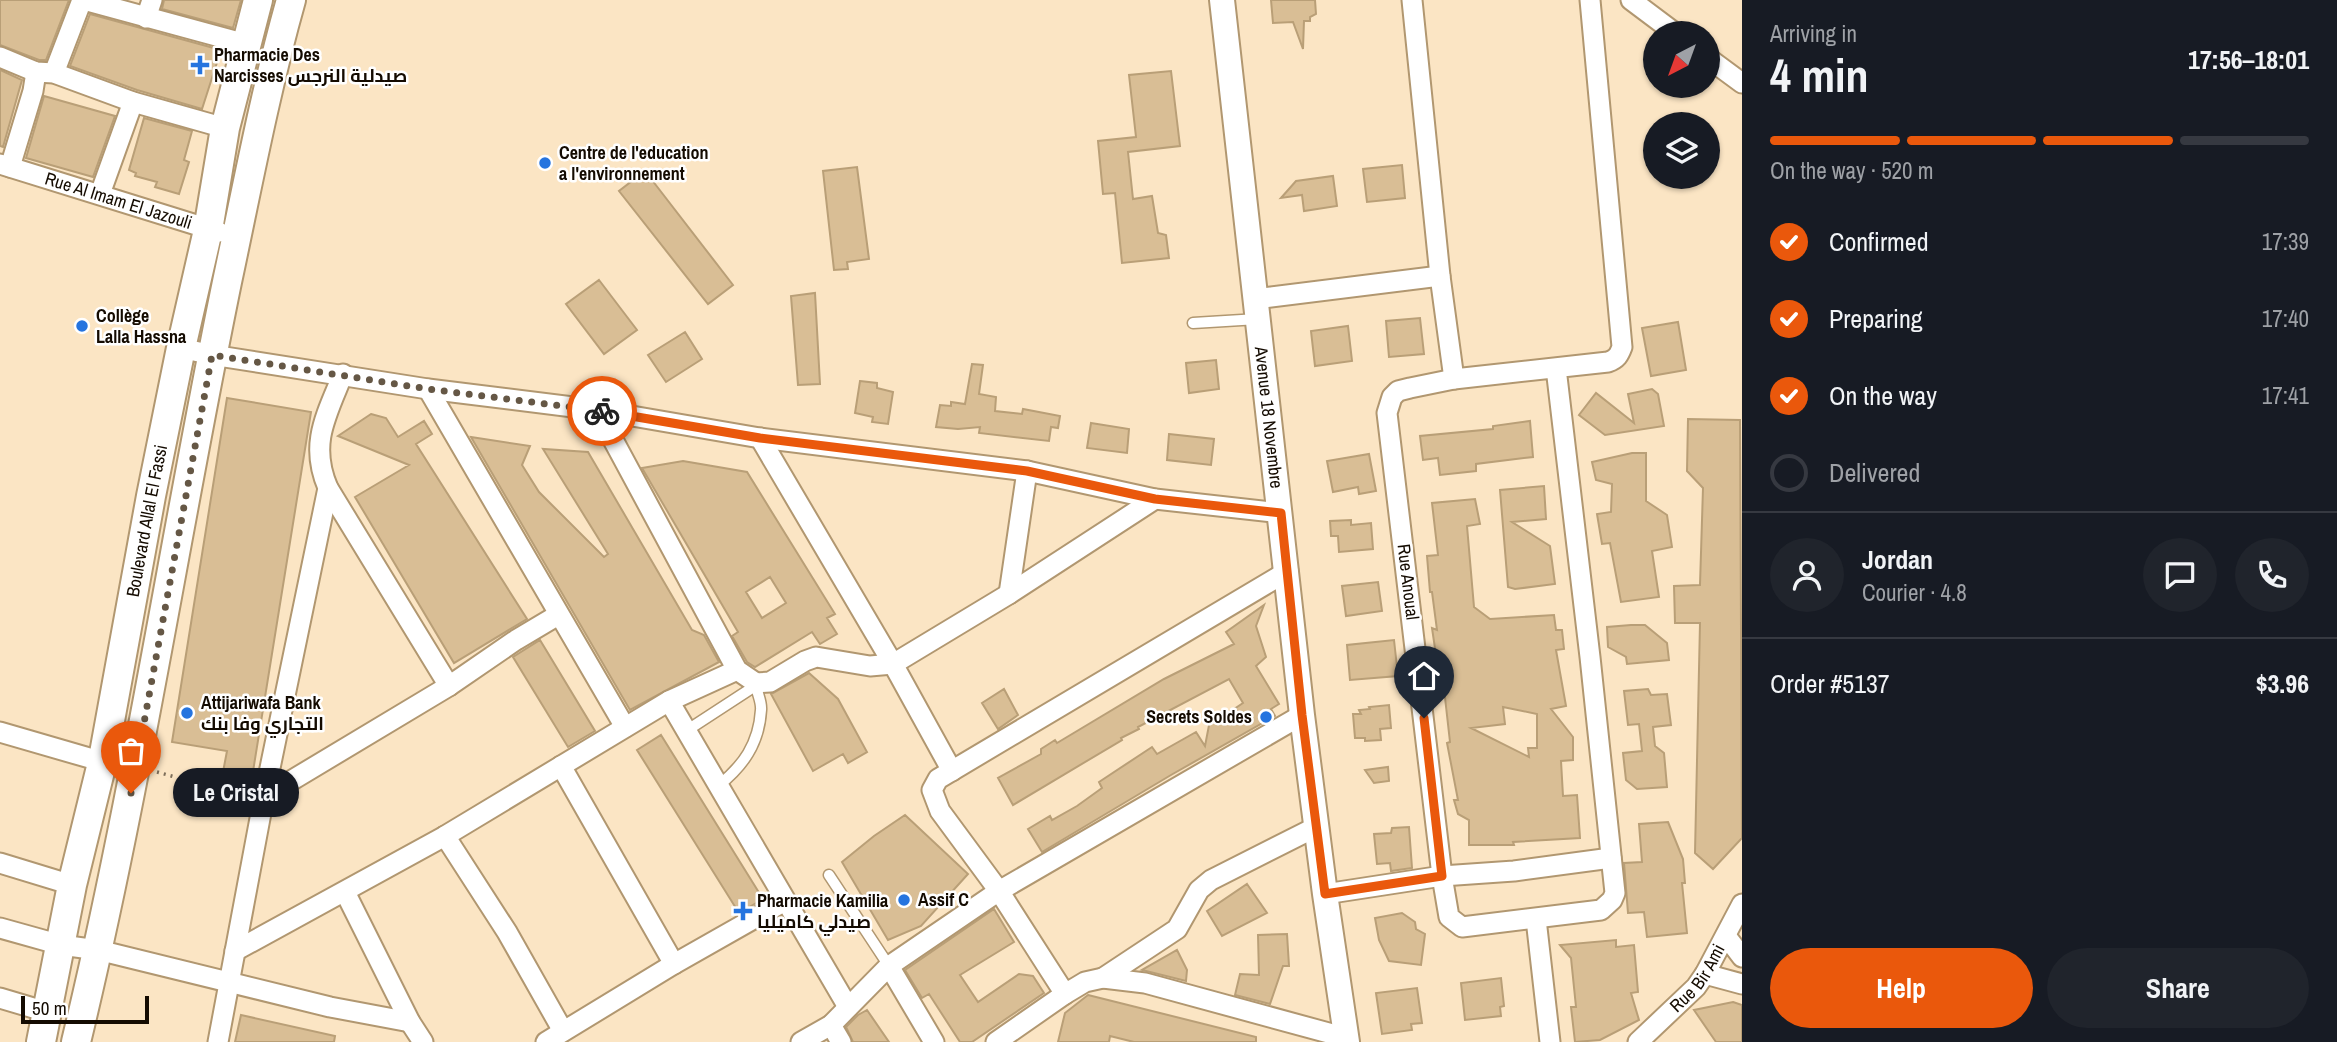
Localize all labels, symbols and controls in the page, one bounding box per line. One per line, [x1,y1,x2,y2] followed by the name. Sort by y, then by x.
[1770,18,1857,49] text: Arriving in
[1643,21,1720,98] north arrow
[1643,21,1720,189] map controls
[214,42,407,88] place label: Pharmacie Des Narcisses صيدلية النرجس
[2188,42,2309,77] text: 17:56–18:01
[1770,44,1869,106] text: 4 min
[192,57,208,73] marker: Pharmacie Des Narcisses صيدلية النرجس
[1643,112,1720,189] button: layers
[559,140,709,186] place label: Centre de l'education a l'environnement
[537,155,553,171] marker: Centre de l'education a l'environnement
[1770,155,1934,186] text: On the way · 520 m
[42,166,195,235] street label: Rue Al Imam El Jazouli
[1770,223,1808,261] icon: check
[1829,224,1929,259] text: Confirmed
[2262,226,2309,257] text: 17:39
[1770,300,1808,338] icon: check
[1829,301,1923,336] text: Preparing
[96,303,187,349] place label: Collège Lalla Hassna
[2262,303,2309,334] text: 17:40
[74,318,90,334] marker: Collège Lalla Hassna
[1249,344,1290,490] street label: Avenue 18 Novembre
[567,376,637,446] courier
[1770,377,1808,415] icon: check
[1829,378,1937,413] text: On the way
[2262,380,2309,411] text: 17:41
[583,392,621,430] icon: bike
[120,442,173,599] street label: Boulevard Allal El Fassi
[1829,455,1920,490] text: Delivered
[1770,538,1844,612] button: person
[2143,538,2217,612] button: chat
[2235,538,2309,612] button: phone
[1862,542,1933,577] text: Jordan
[1391,543,1426,621] street label: Rue Anoual
[1862,577,1967,608] text: Courier · 4.8
[1394,646,1454,718] pin
[1405,657,1443,695] icon: home
[1770,666,1890,701] text: Order #5137
[2256,666,2309,701] text: $3.96
[201,690,324,738] place label: Attijariwafa Bank التجاري وفا بنك
[1146,704,1252,729] place label: Secrets Soldes
[179,705,195,721] marker: Attijariwafa Bank التجاري وفا بنك
[1258,709,1274,725] marker: Secrets Soldes
[101,721,161,793] pin
[112,732,150,770] icon: bag
[173,768,299,818] callout: Le Cristal
[193,777,279,808] text: Le Cristal
[918,887,969,912] place label: Assif C
[757,888,889,937] place label: Pharmacie Kamilia صيدلي كاميليا
[896,892,912,908] marker: Assif C
[735,903,751,919] marker: Pharmacie Kamilia صيدلي كاميليا
[1664,940,1731,1018] street label: Rue Bir Ami
[1770,948,2033,1028] button: Help
[2047,948,2309,1028] button: Share
[21,993,149,1025] scale bar
[32,995,67,1021] text: 50 m

